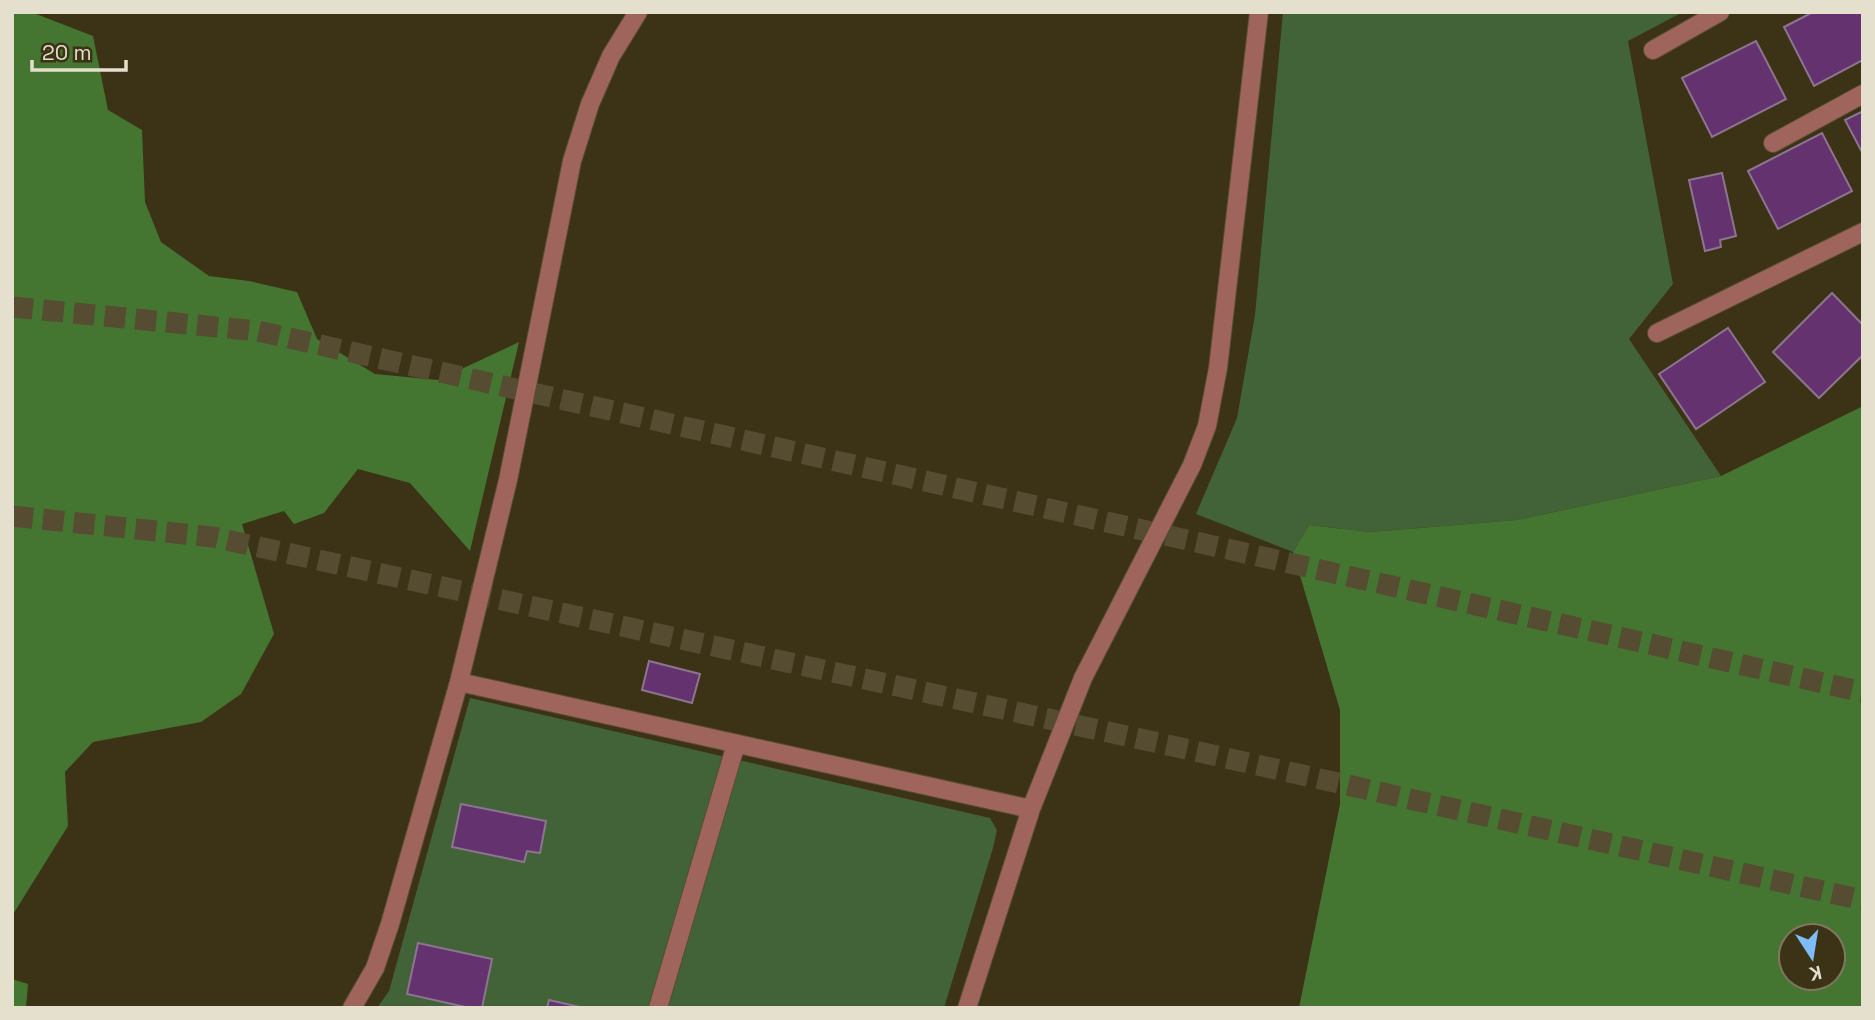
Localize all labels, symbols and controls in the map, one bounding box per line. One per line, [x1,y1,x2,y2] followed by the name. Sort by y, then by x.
[32,28,126,72] scale bar
[42,39,92,66] text: 20 m
[1777,922,1847,992] north arrow
[1807,960,1824,987] text: K

